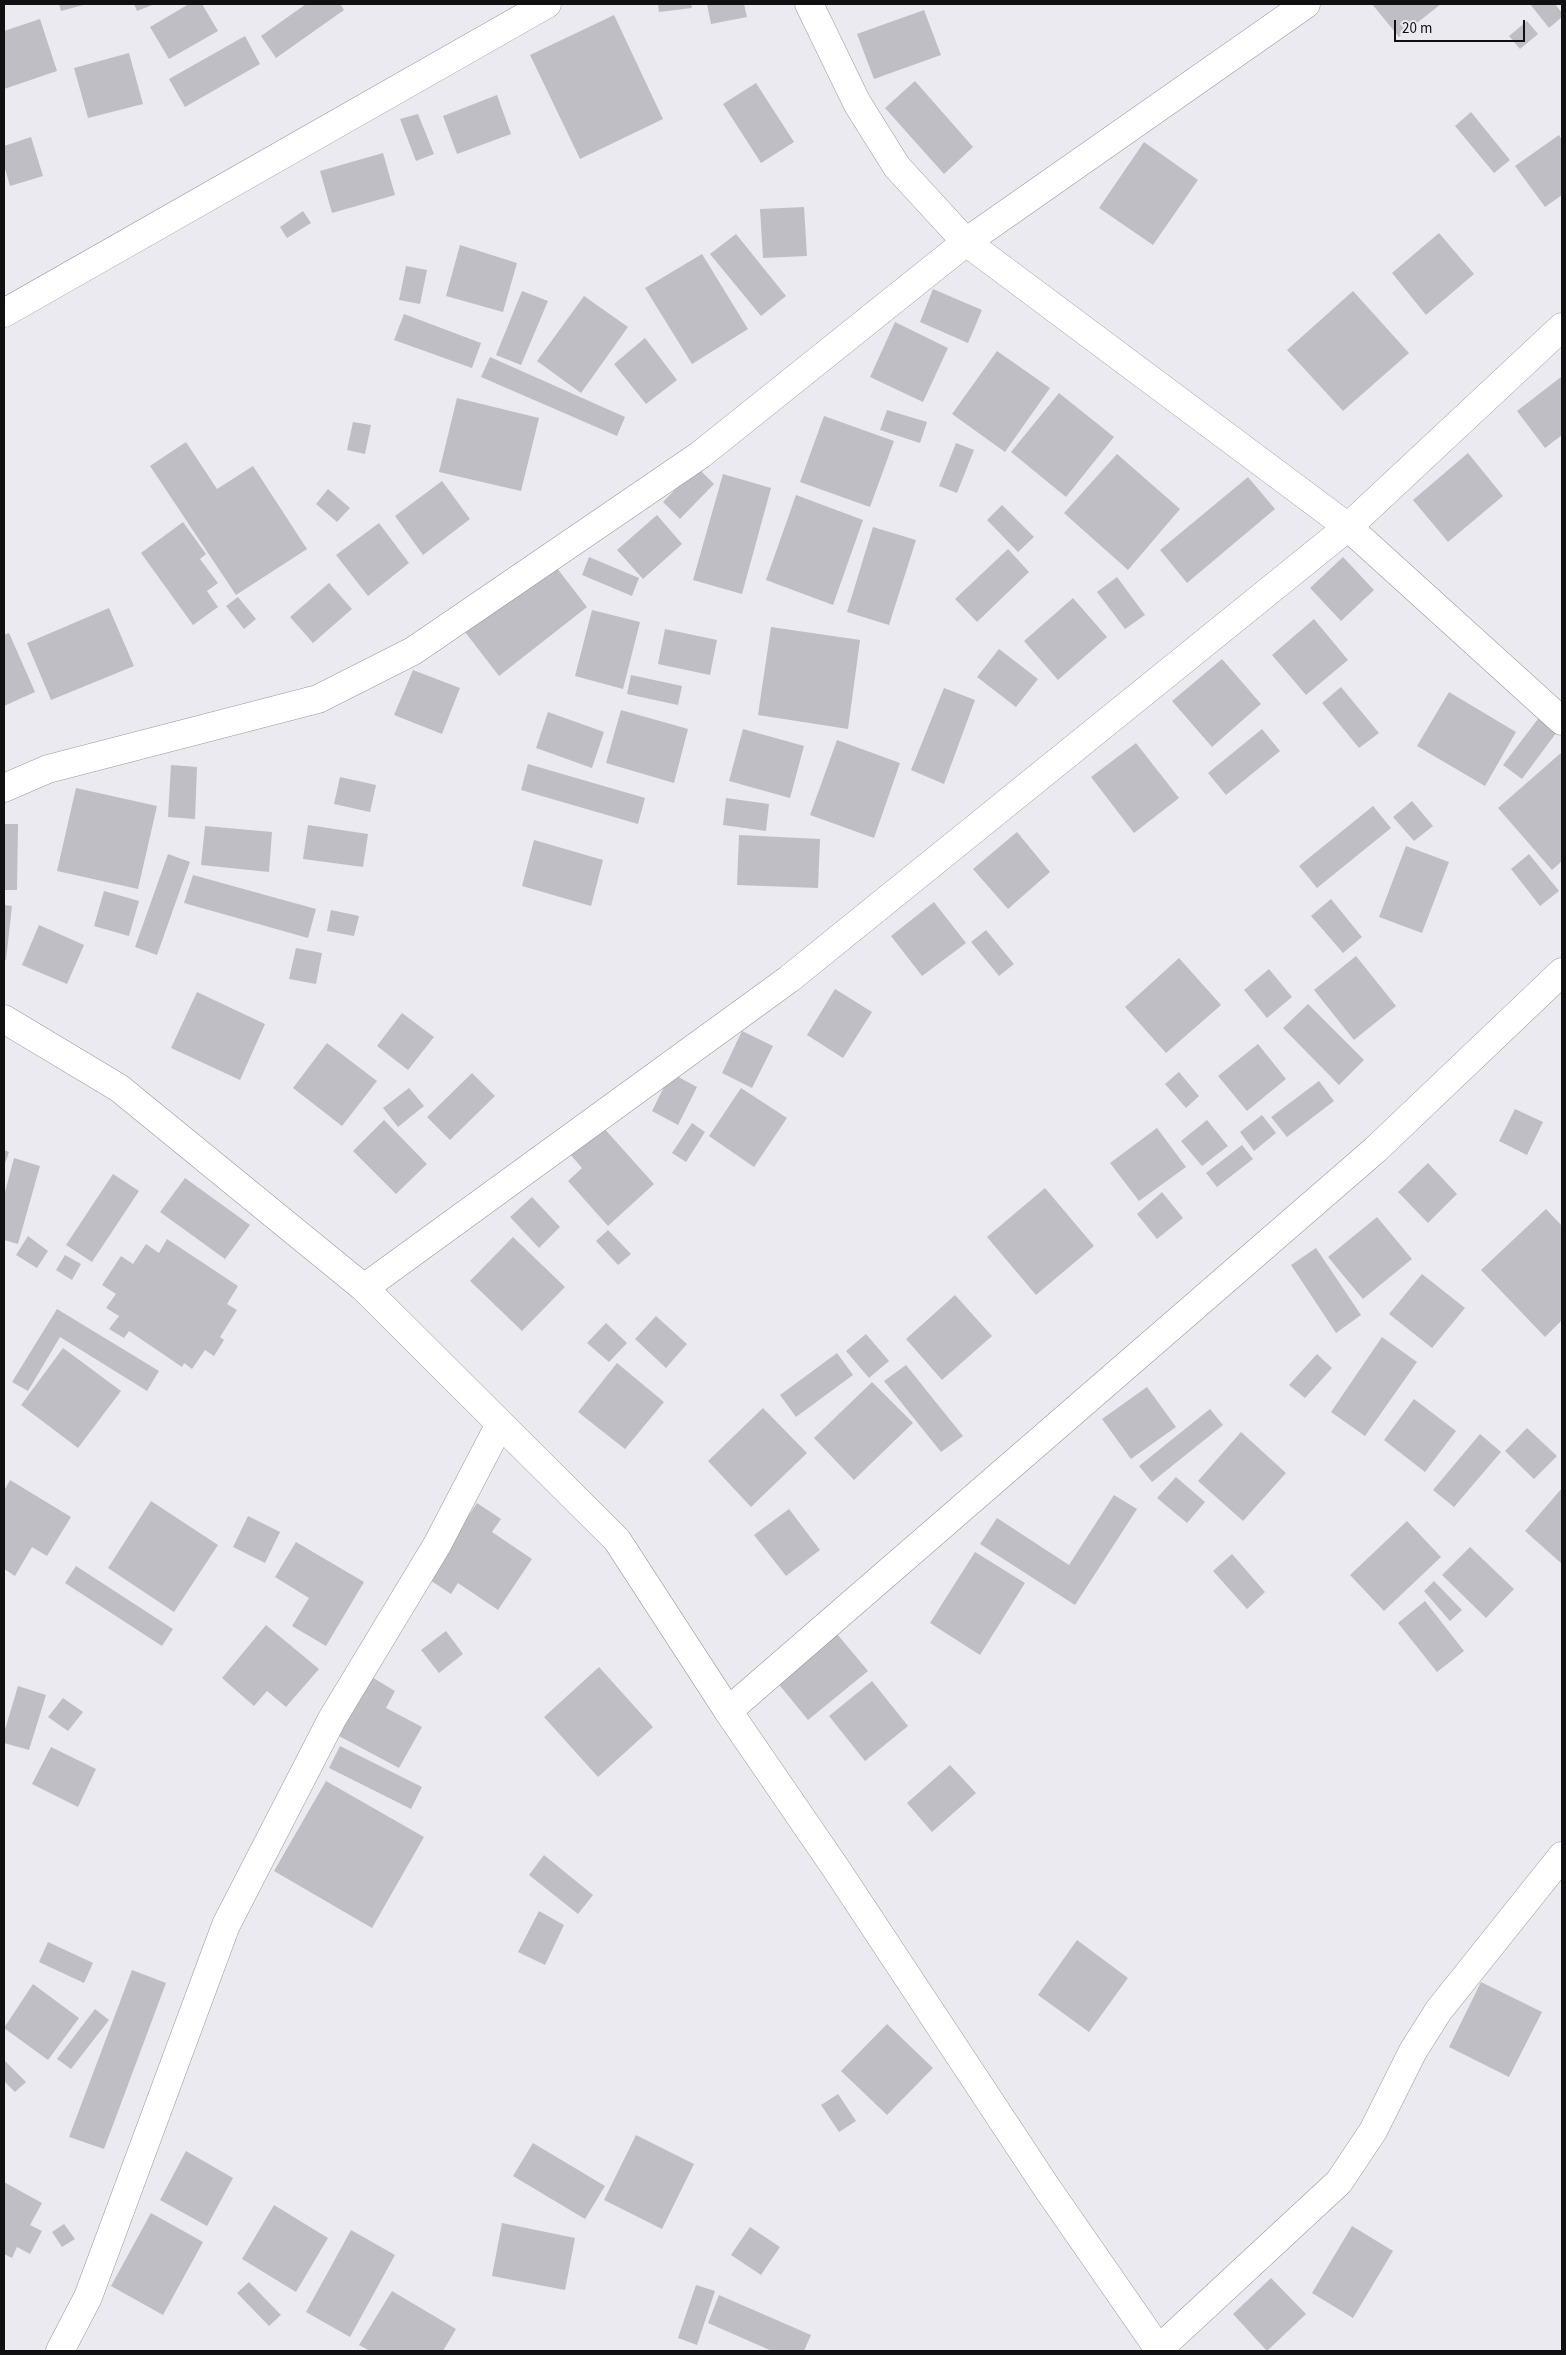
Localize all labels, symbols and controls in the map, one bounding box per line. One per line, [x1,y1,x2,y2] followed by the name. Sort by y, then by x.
[1396,10,1527,42] scale bar
[1402,18,1432,39] text: 20 m

